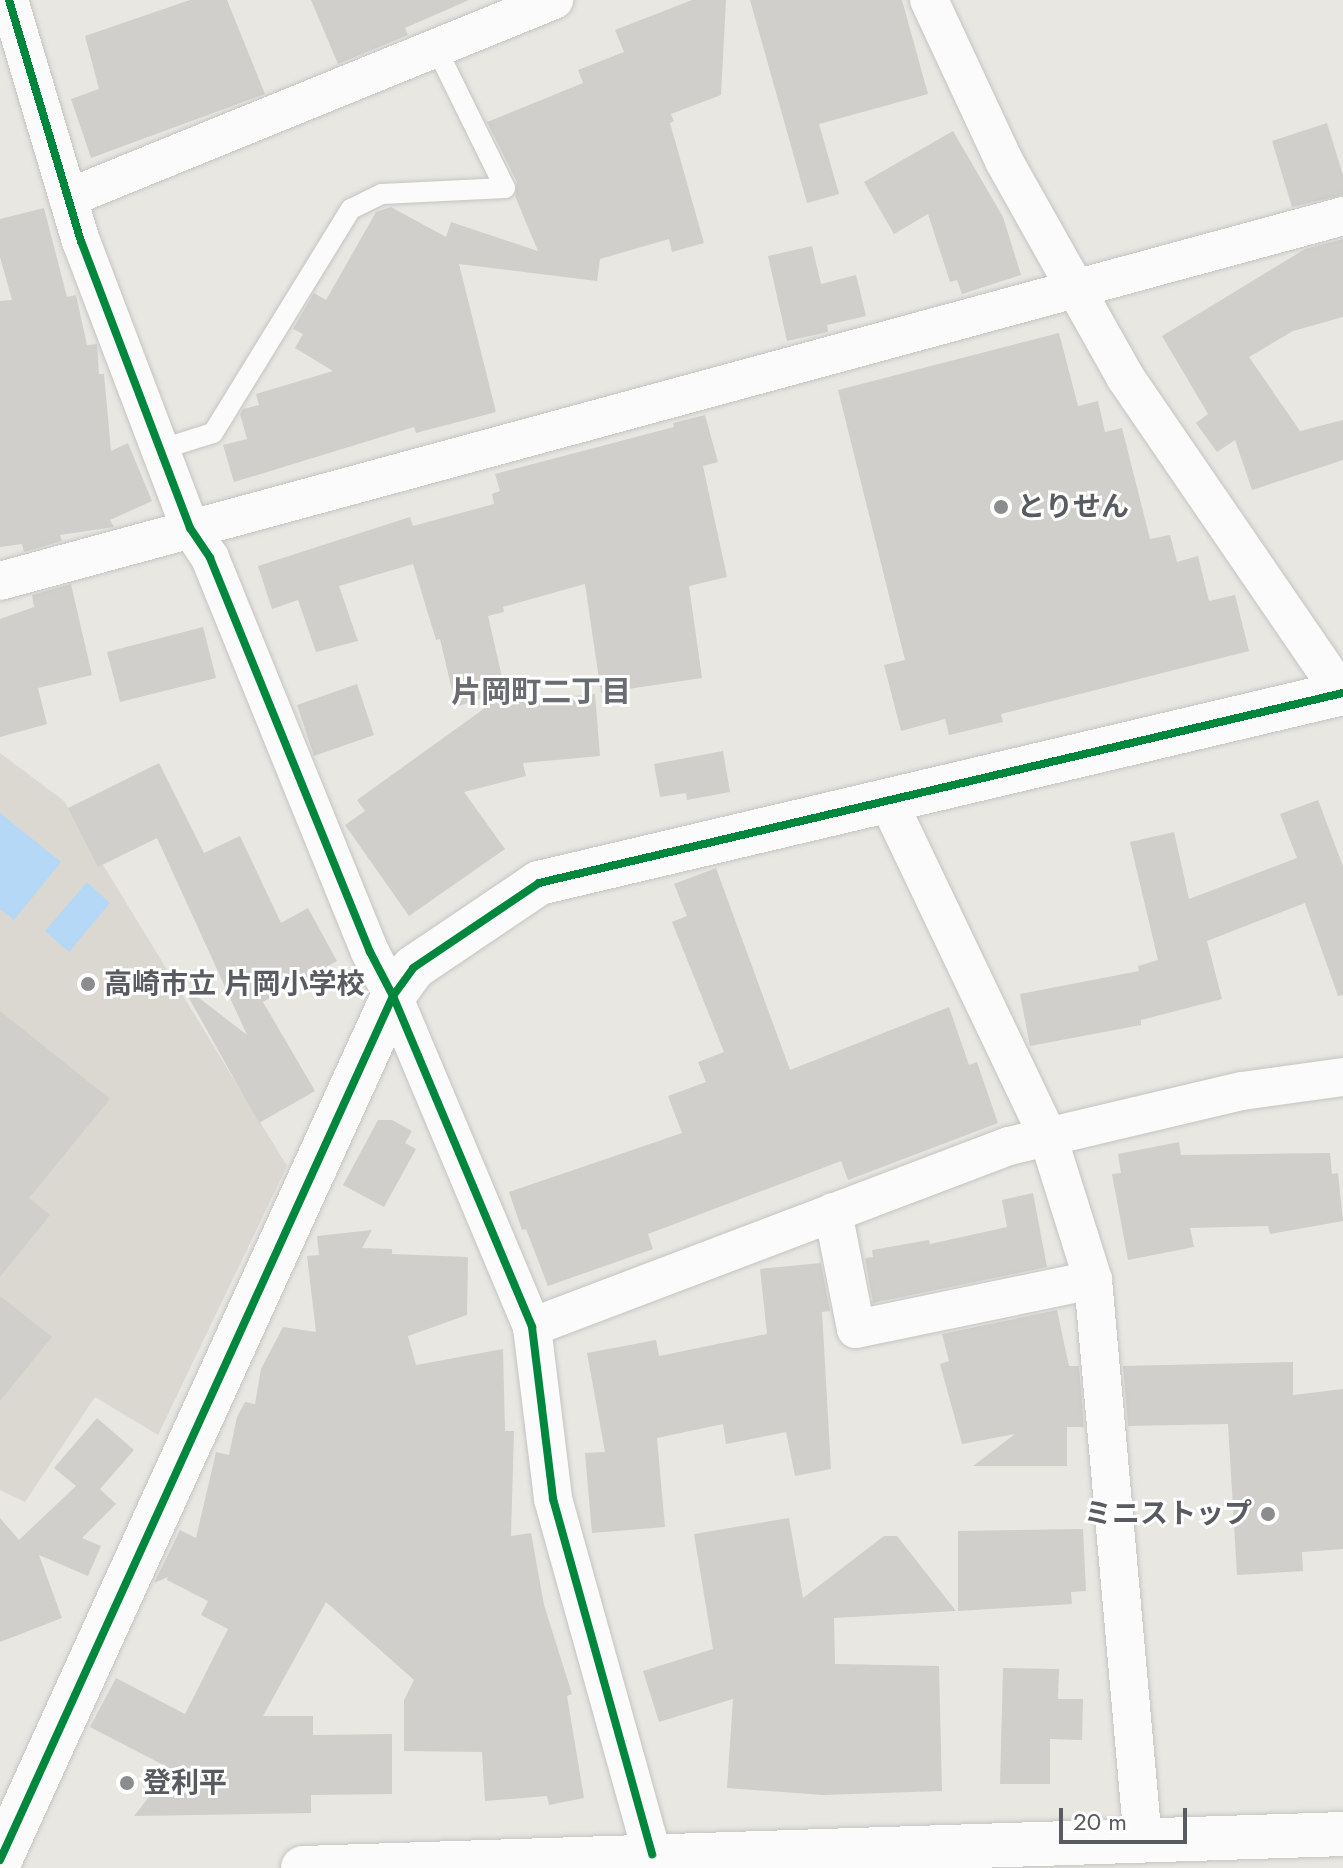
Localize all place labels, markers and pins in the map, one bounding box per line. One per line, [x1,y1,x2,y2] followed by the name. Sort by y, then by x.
[1017,490,1129,524] place label: とりせん
[992,498,1010,516] marker: とりせん
[104,967,364,1001] place label: 高崎市立 片岡小学校
[79,975,97,993] marker: 高崎市立 片岡小学校
[1084,1497,1252,1531] place label: ミニストップ
[1259,1505,1277,1523] marker: ミニストップ
[143,1766,227,1800] place label: 登利平
[118,1774,136,1792] marker: 登利平

